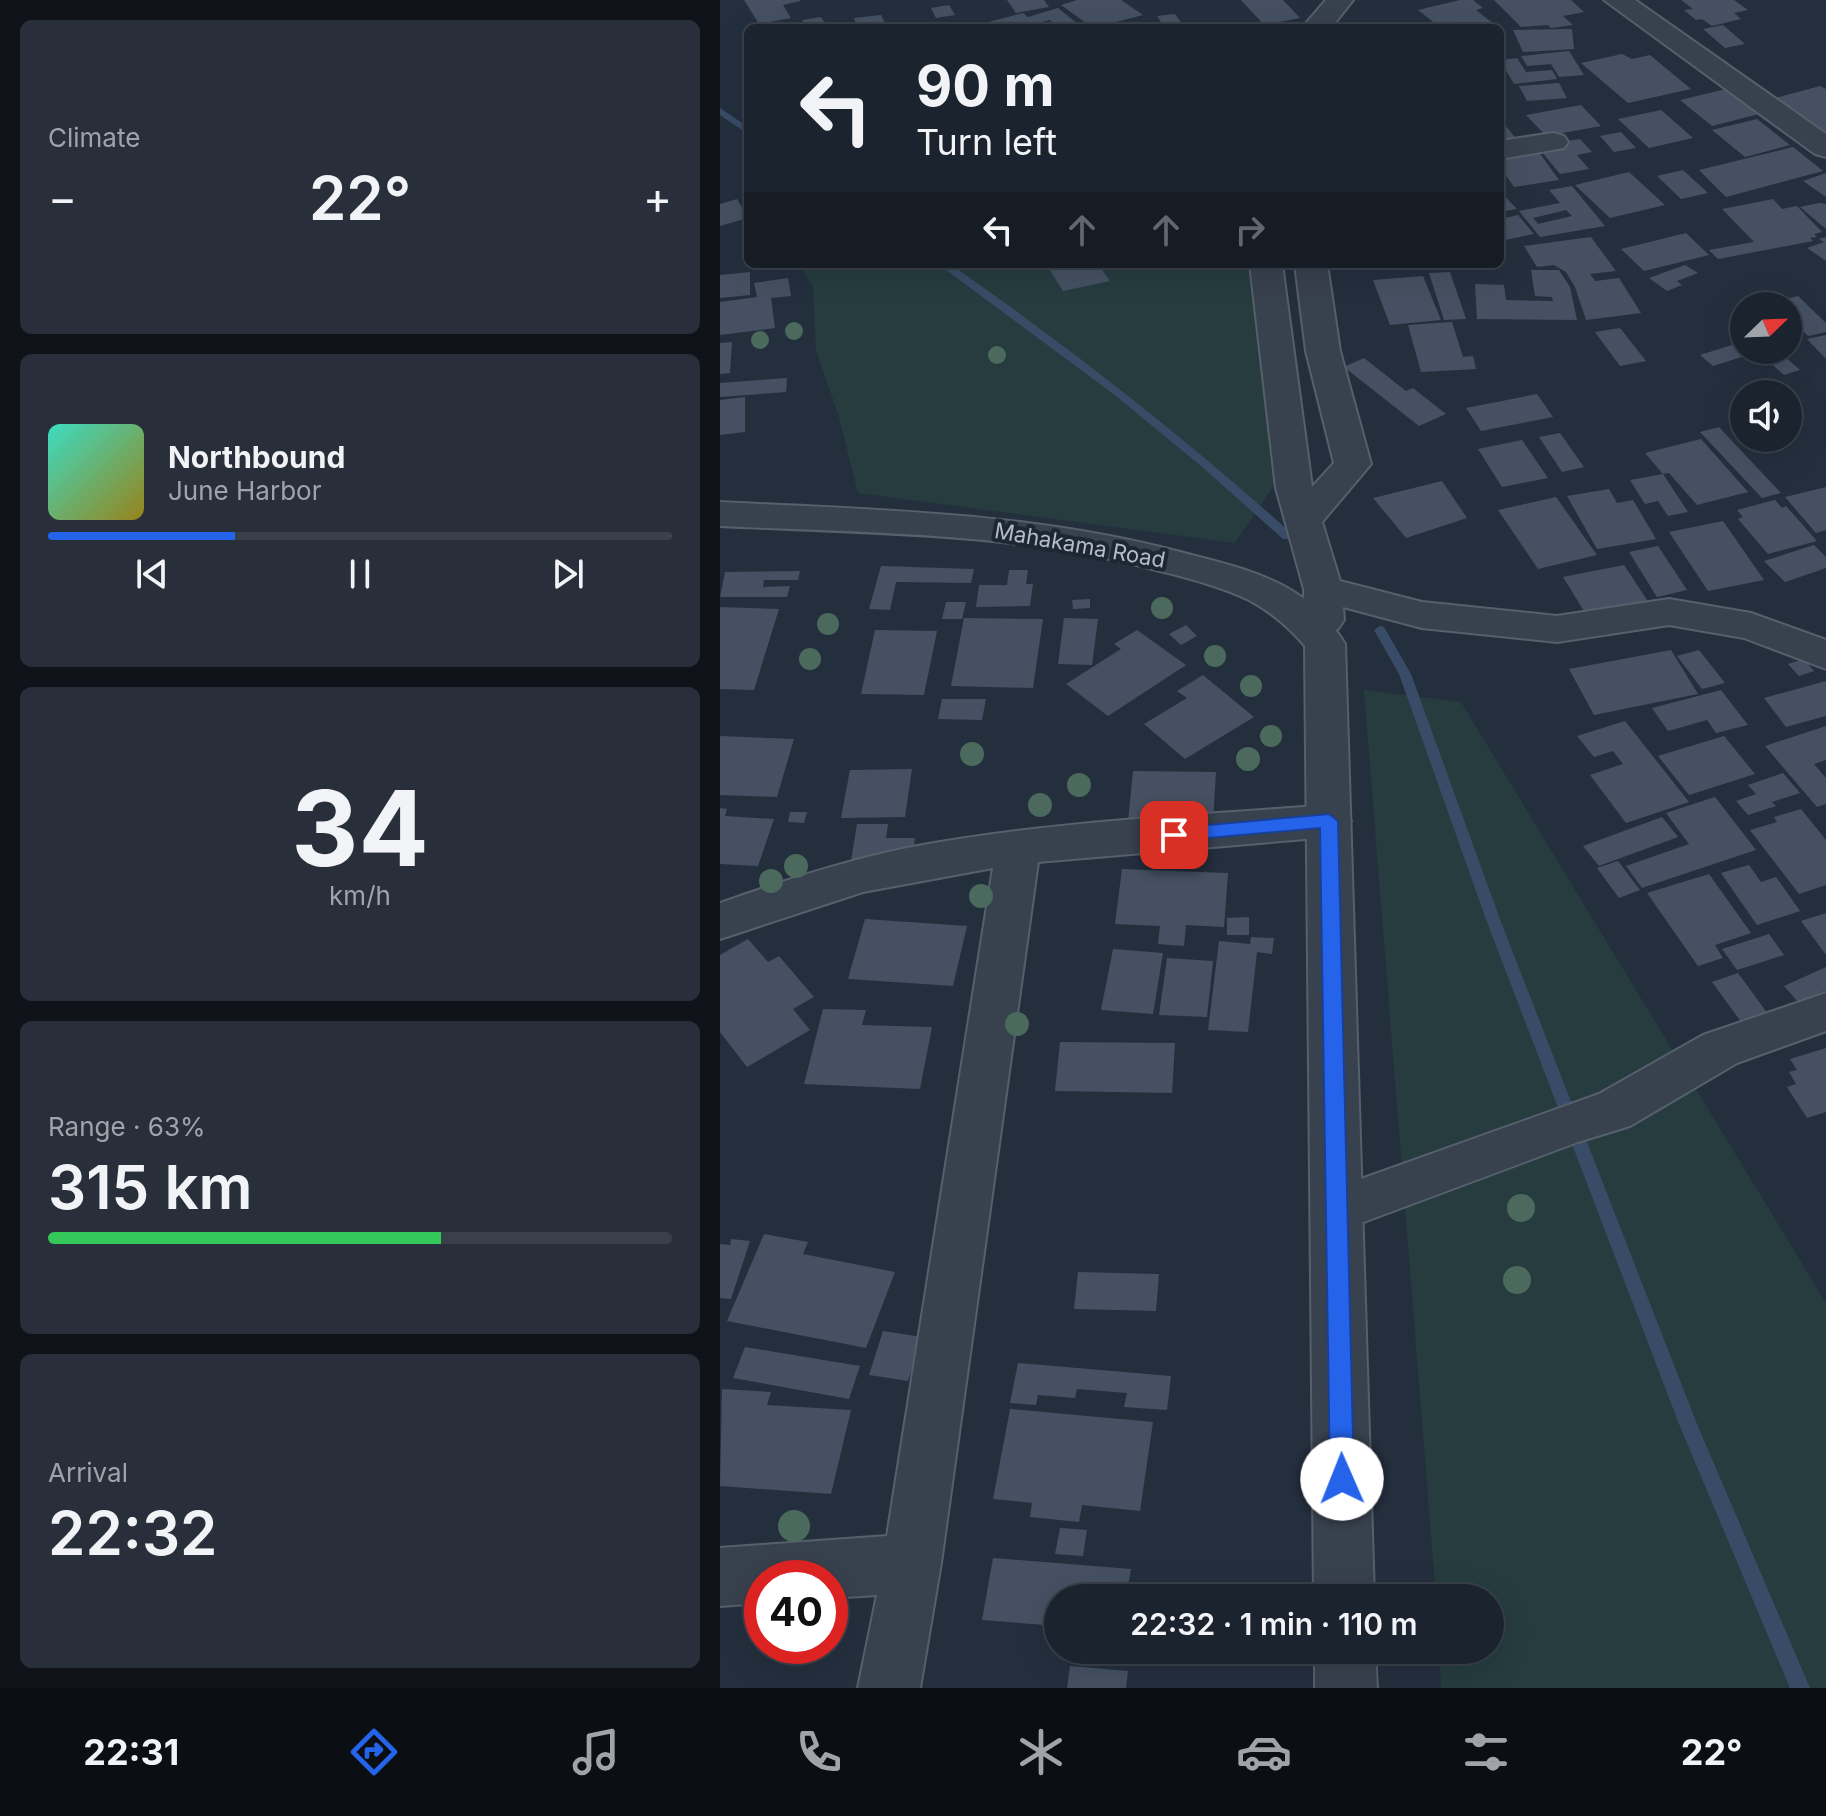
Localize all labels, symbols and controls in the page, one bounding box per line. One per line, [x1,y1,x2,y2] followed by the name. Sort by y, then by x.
[916,52,1055,120] text: 90 m
[784,56,888,160] icon: left
[916,120,1057,164] text: Turn left
[48,122,140,153] text: Climate
[309,162,411,234] text: 22°
[48,171,77,225] text: −
[643,171,672,225] text: +
[976,208,1020,252] icon: left
[1060,208,1104,252] icon: ahead
[1144,208,1188,252] icon: ahead
[1228,208,1272,252] icon: right
[1730,292,1802,364] north arrow
[1730,292,1802,452] map controls
[1730,380,1802,452] button: sound
[168,439,345,475] text: Northbound
[168,475,321,506] text: June Harbor
[993,517,1167,573] street label: Mahakama Road
[130,552,174,596] icon: previous
[338,552,382,596] icon: pause
[546,552,590,596] icon: next
[291,765,429,891] text: 34
[1140,801,1208,869] pin
[1152,813,1196,857] icon: arrive
[329,880,391,911] text: km/h
[48,1111,206,1142] text: Range · 63%
[48,1151,253,1223] text: 315 km
[1300,1437,1384,1521] position arrow
[48,1457,128,1488] text: Arrival
[48,1497,217,1569] text: 22:32
[744,1560,848,1664] speed limit sign: 40
[1130,1606,1418,1642] text: 22:32 · 1 min · 110 m
[346,1724,402,1780] icon: directions
[568,1724,624,1780] icon: music
[791,1724,847,1780] icon: phone
[1013,1724,1069,1780] icon: climate
[1236,1724,1292,1780] icon: car
[1458,1724,1514,1780] icon: filters
[83,1730,179,1774] text: 22:31
[1681,1730,1743,1774] text: 22°

